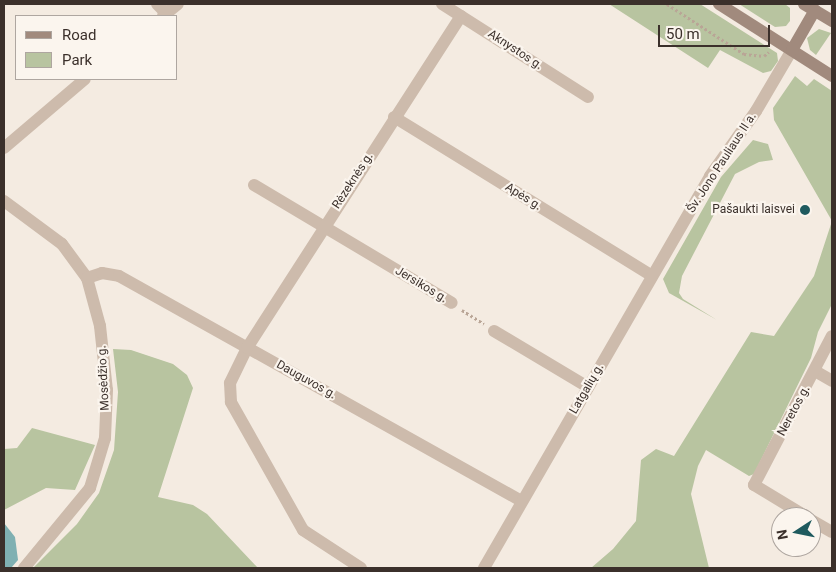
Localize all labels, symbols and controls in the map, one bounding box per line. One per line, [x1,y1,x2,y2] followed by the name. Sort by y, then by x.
[15,15,178,80] legend
[661,15,774,47] scale bar
[666,25,700,43] text: 50 m
[62,26,96,44] text: Road
[485,27,545,73] street label: Aknystos g.
[62,51,92,69] text: Park
[684,110,760,216] street label: Šv. Jono Pauliaus II a.
[329,150,377,212] street label: Rėzeknės g.
[502,180,544,214] street label: Apės g.
[712,203,795,217] place label: Pašaukti laisvei
[799,204,811,216] marker: Pašaukti laisvei
[392,264,450,306] street label: Jersikos g.
[95,345,113,411] street label: Mosėdžio g.
[274,358,338,402] street label: Dauguvos g.
[567,361,607,417] street label: Latgalių g.
[775,383,813,439] street label: Neretos g.
[771,507,821,557] north arrow
[773,528,791,541] text: N

